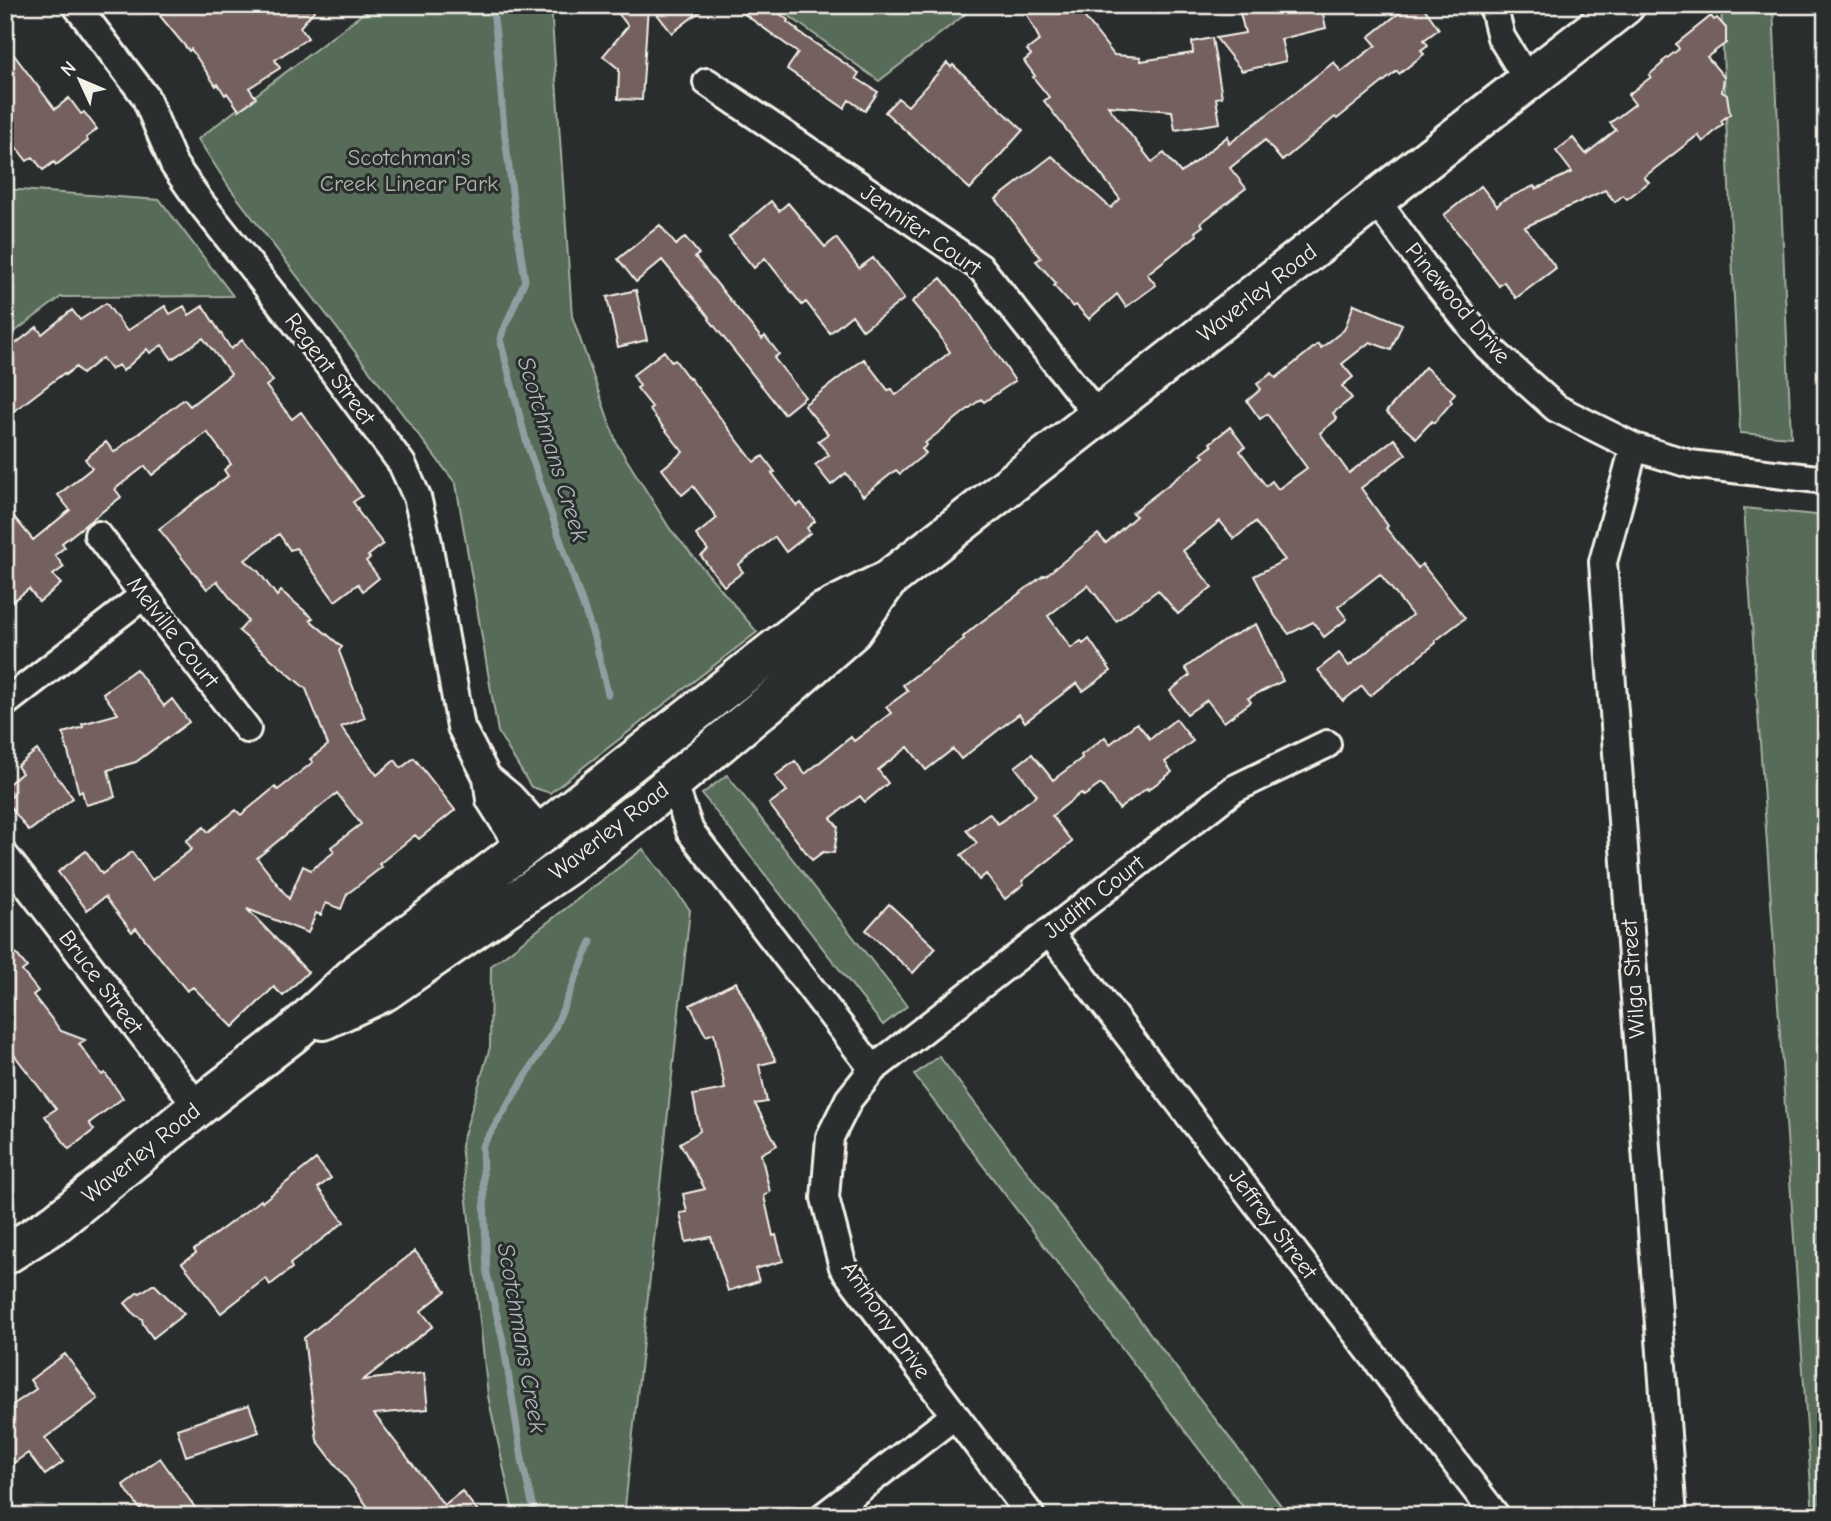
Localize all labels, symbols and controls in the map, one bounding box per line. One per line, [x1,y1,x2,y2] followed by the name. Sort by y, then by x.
[46,46,116,116] north arrow
[56,57,81,81] text: N
[320,144,498,197] park label: Scotchman's Creek Linear Park
[856,179,988,282] street label: Jennifer Court
[1400,237,1516,369] street label: Pinewood Drive
[1192,238,1322,348] street label: Waverley Road
[279,308,382,431] street label: Regent Street
[512,353,595,545] water label: Scotchmans Creek
[121,571,226,694] street label: Melville Court
[544,776,674,886] street label: Waverley Road
[1038,849,1151,945] street label: Judith Court
[1615,917,1651,1040] street label: Wilga Street
[53,925,150,1040] street label: Bruce Street
[76,1097,206,1209] street label: Waverley Road
[1223,1164,1324,1285] street label: Jeffrey Street
[492,1241,553,1435] water label: Scotchmans Creek
[836,1256,936,1384] street label: Anthony Drive

